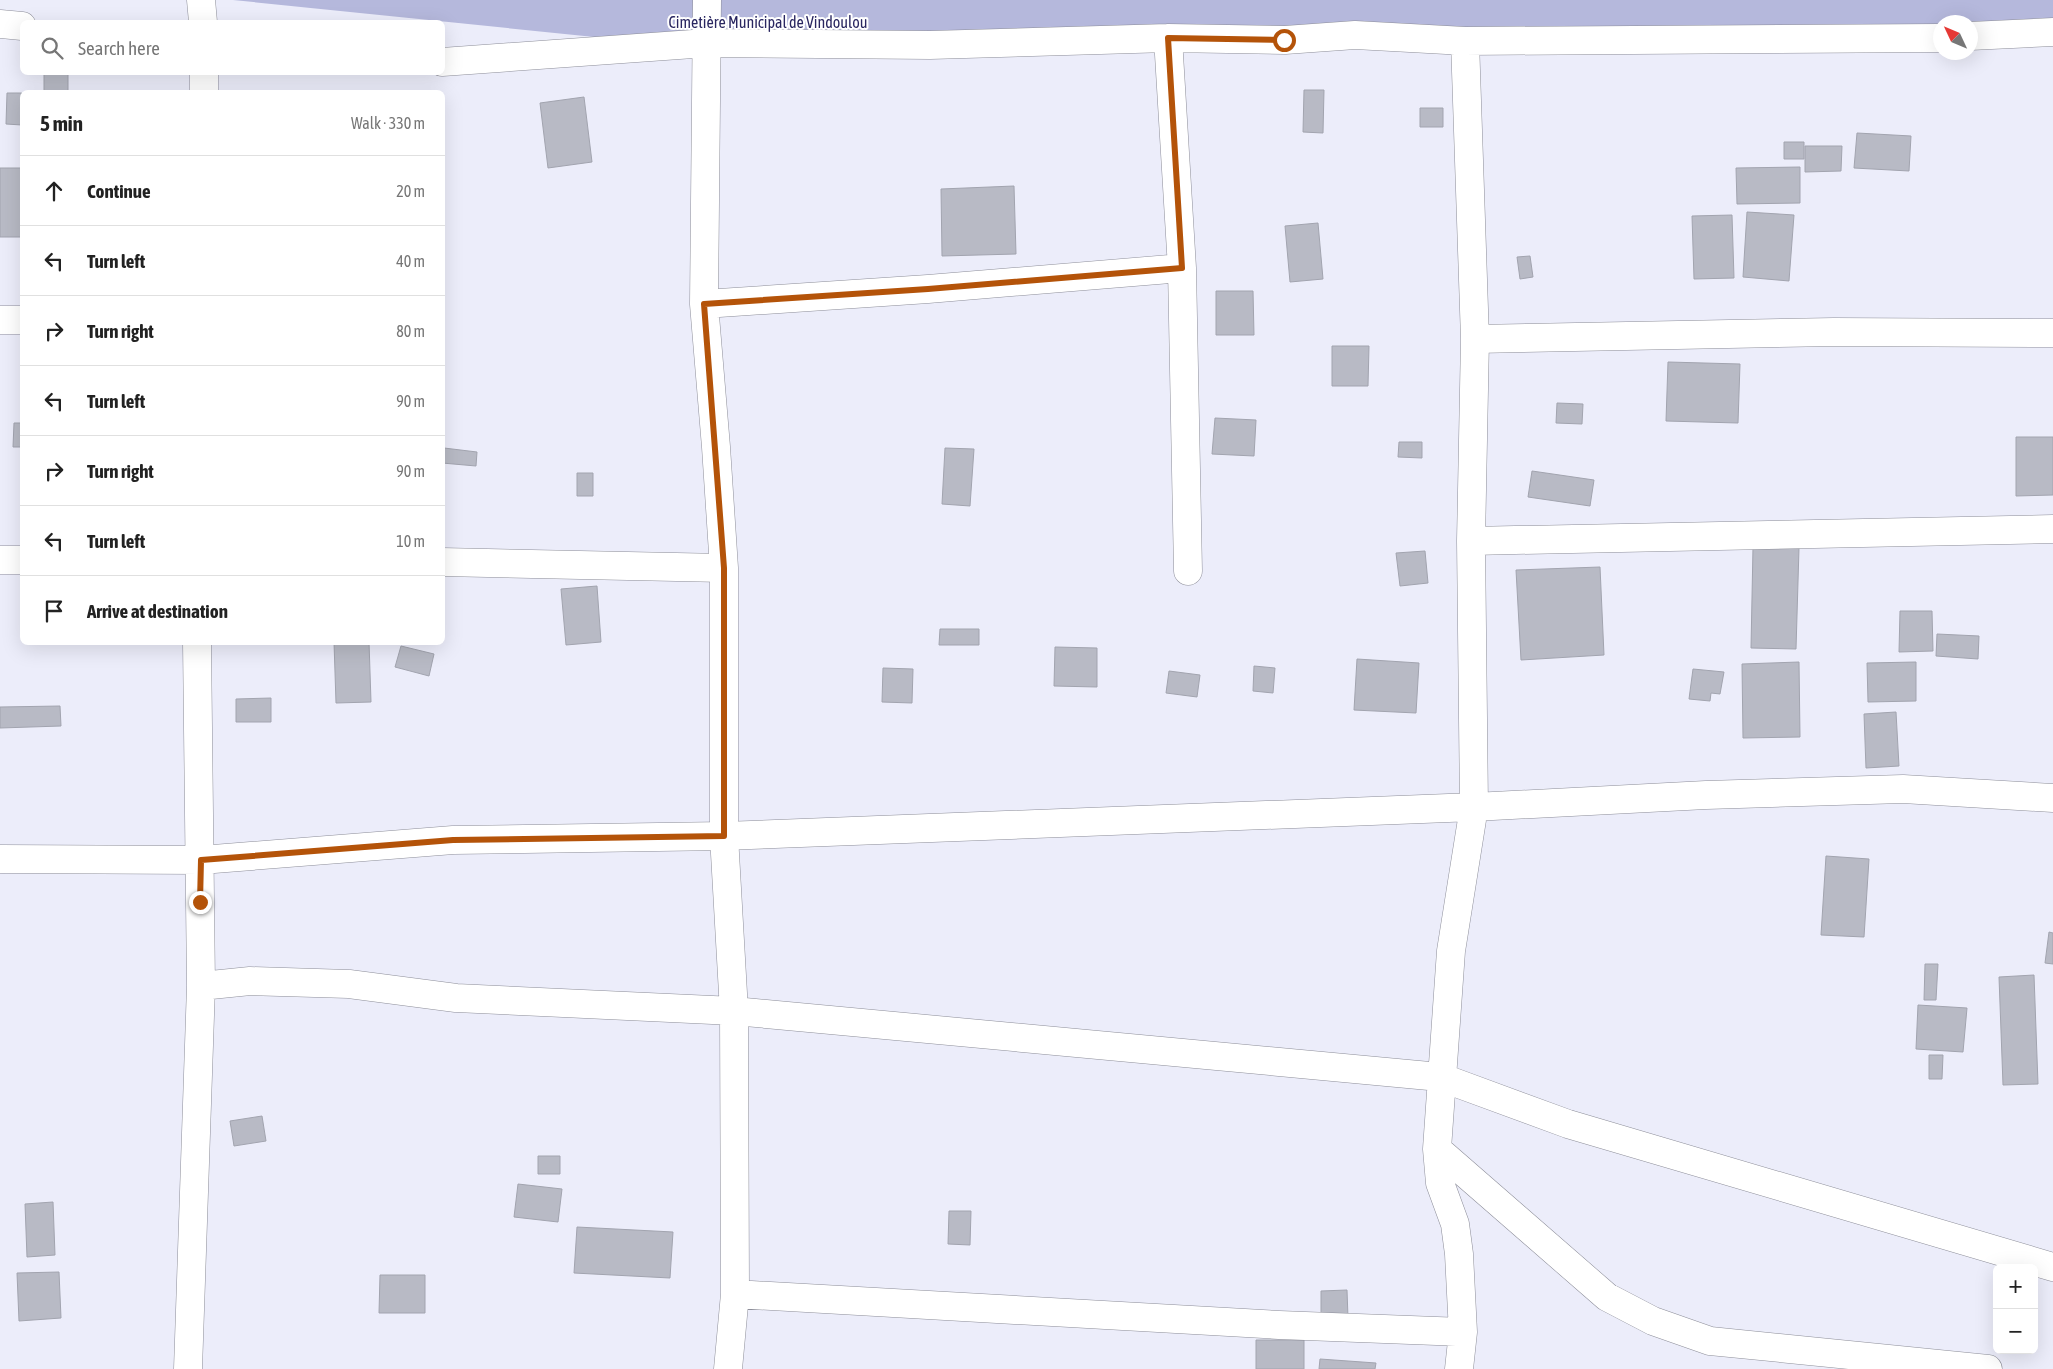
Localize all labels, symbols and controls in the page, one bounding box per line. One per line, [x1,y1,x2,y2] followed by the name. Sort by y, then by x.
[669,13,867,32] park label: Cimetière Municipal de Vindoulou
[1933,15,1978,60] north arrow
[20,20,445,75] search box
[1273,29,1296,52] route start
[38,34,66,62] icon: search
[78,37,160,59] text: Search here
[40,111,83,135] text: 5 min
[351,114,425,132] text: Walk · 330 m
[40,177,68,205] icon: ahead
[87,180,151,202] text: Continue
[396,182,425,200] text: 20 m
[40,247,68,275] icon: left
[87,250,145,272] text: Turn left
[396,252,425,270] text: 40 m
[40,317,68,345] icon: right
[87,320,154,342] text: Turn right
[396,322,425,340] text: 80 m
[40,387,68,415] icon: left
[87,390,145,412] text: Turn left
[396,392,425,410] text: 90 m
[40,457,68,485] icon: right
[87,460,154,482] text: Turn right
[396,462,425,480] text: 90 m
[40,527,68,555] icon: left
[87,530,145,552] text: Turn left
[396,532,425,550] text: 10 m
[40,597,68,625] icon: arrive
[87,600,228,622] text: Arrive at destination
[189,891,212,914] route end
[1993,1264,2038,1354] map controls
[1993,1264,2038,1309] button: +
[1993,1309,2038,1354] button: −

